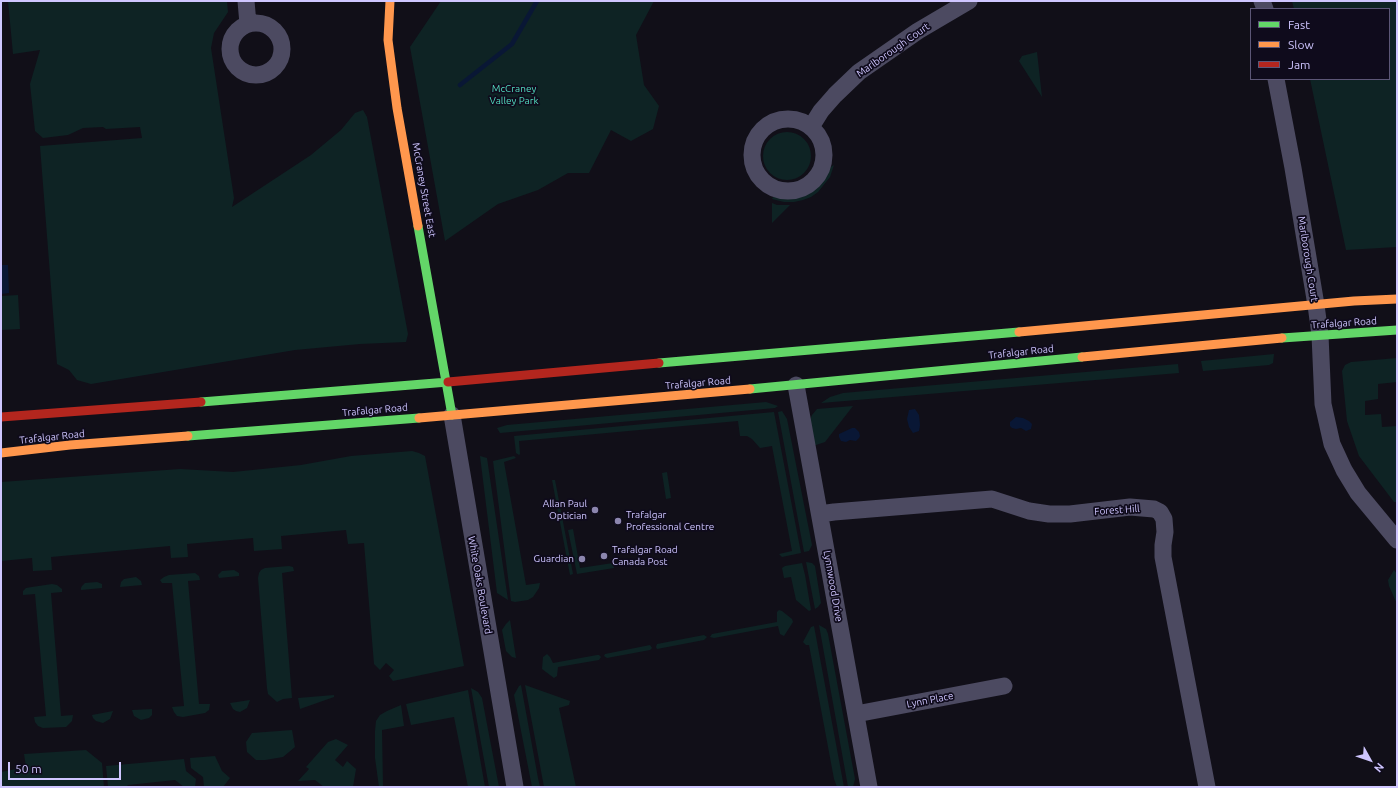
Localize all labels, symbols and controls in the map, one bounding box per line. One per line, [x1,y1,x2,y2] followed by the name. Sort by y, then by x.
[1250,8,1390,80] legend
[1288,18,1310,31] text: Fast
[854,20,932,80] street label: Marlborough Court
[1288,38,1314,51] text: Slow
[1288,58,1310,71] text: Jam
[489,83,539,106] park label: McCraney Valley Park
[410,142,438,238] street label: McCraney Street East
[1295,215,1321,303] street label: Marlborough Court
[1311,315,1377,331] street label: Trafalgar Road
[988,343,1054,361] street label: Trafalgar Road
[665,374,731,392] street label: Trafalgar Road
[342,401,408,419] street label: Trafalgar Road
[19,428,85,446] street label: Trafalgar Road
[543,498,587,522] place label: Allan Paul Optician
[1094,502,1140,518] street label: Forest Hill
[590,505,600,515] marker: Allan Paul Optician
[626,509,714,532] place label: Trafalgar Professional Centre
[613,516,623,526] marker: Trafalgar Professional Centre
[465,535,495,635] street label: White Oaks Boulevard
[612,544,678,568] place label: Trafalgar Road Canada Post
[821,549,845,623] street label: Lynnwood Drive
[599,551,609,561] marker: Trafalgar Road Canada Post
[534,553,574,565] place label: Guardian
[577,554,587,564] marker: Guardian
[906,690,954,710] street label: Lynn Place
[1350,740,1390,780] north arrow
[10,754,123,780] scale bar
[1372,761,1386,775] text: N
[15,762,42,775] text: 50 m

